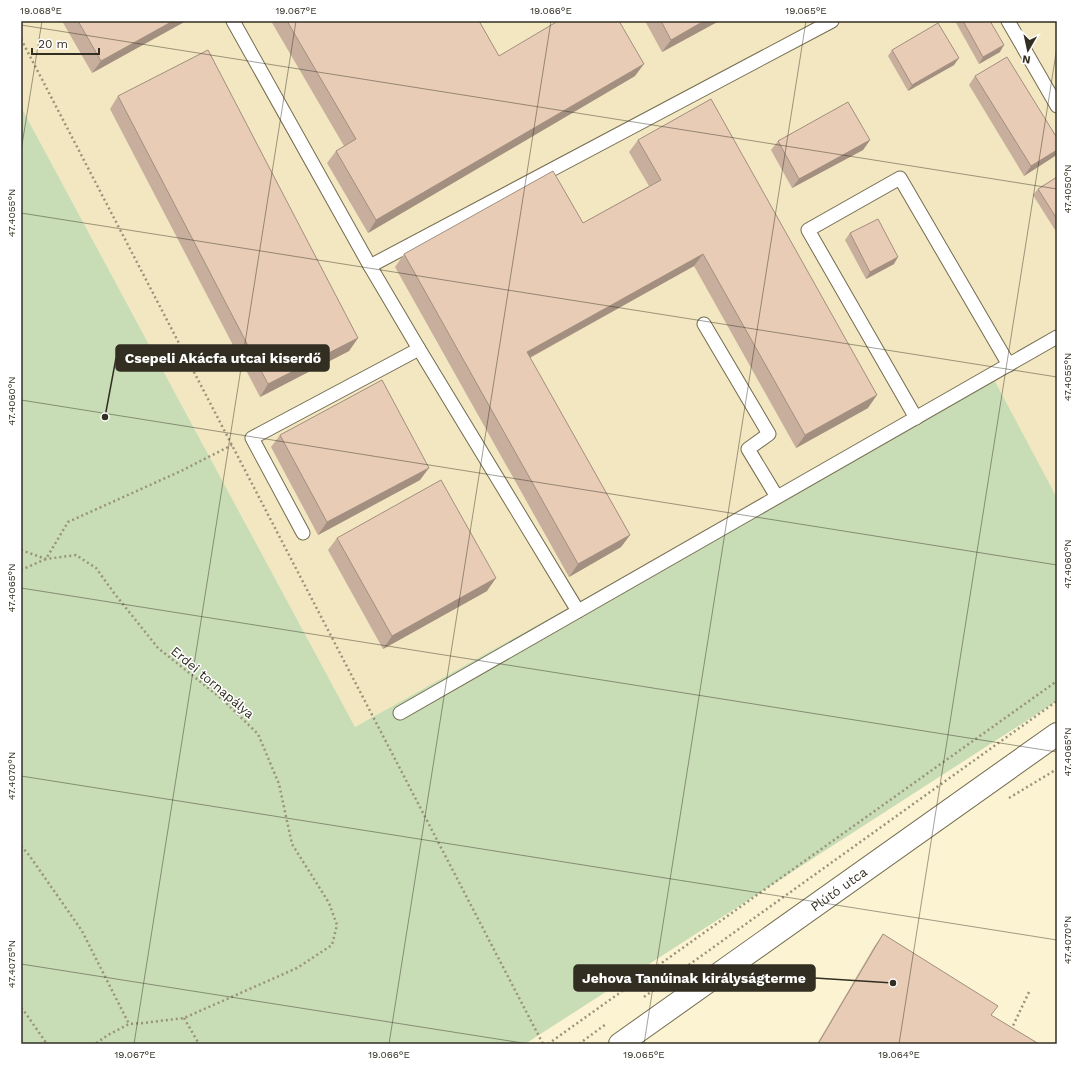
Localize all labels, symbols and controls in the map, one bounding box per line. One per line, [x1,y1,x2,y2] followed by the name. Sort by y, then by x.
[20,5,62,16] text: 19.068°E
[275,5,317,16] text: 19.067°E
[530,5,572,16] text: 19.066°E
[785,5,827,16] text: 19.065°E
[32,30,99,56] scale bar
[1008,30,1048,70] north arrow
[38,37,68,51] text: 20 m
[1021,52,1032,66] text: N
[1062,164,1073,214] text: 47.4050°N
[6,189,17,237] text: 47.4055°N
[116,345,329,371] callout: Csepeli Akácfa utcai kiserdő
[125,350,321,366] text: Csepeli Akácfa utcai kiserdő
[1062,353,1073,401] text: 47.4055°N
[6,376,17,426] text: 47.4060°N
[1062,539,1073,589] text: 47.4060°N
[6,564,17,613] text: 47.4065°N
[168,643,258,722] street label: Erdei tornapálya
[1062,728,1073,777] text: 47.4065°N
[6,752,17,800] text: 47.4070°N
[808,864,871,914] street label: Plútó utca
[1062,916,1073,964] text: 47.4070°N
[6,940,17,988] text: 47.4075°N
[574,965,815,991] callout: Jehova Tanúinak királyságterme
[582,970,806,986] text: Jehova Tanúinak királyságterme
[114,1049,156,1060] text: 19.067°E
[368,1049,410,1060] text: 19.066°E
[623,1049,665,1060] text: 19.065°E
[878,1049,920,1060] text: 19.064°E

